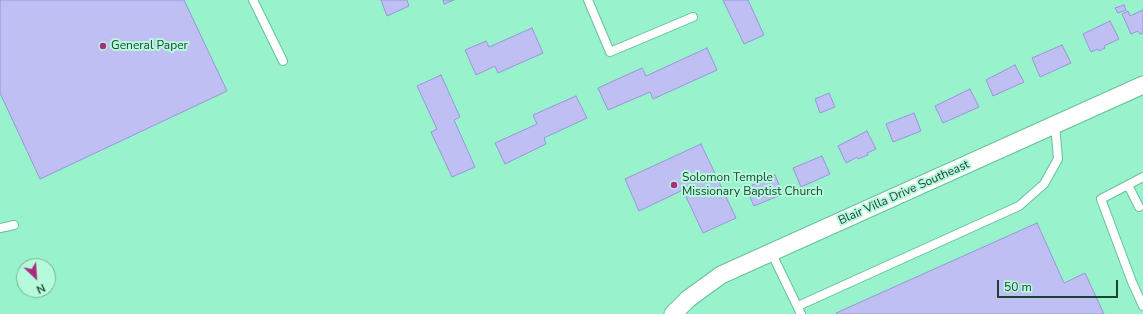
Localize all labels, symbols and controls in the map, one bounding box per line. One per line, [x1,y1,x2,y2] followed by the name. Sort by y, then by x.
[111,39,188,53] place label: General Paper
[98,41,108,51] marker: General Paper
[836,158,972,228] street label: Blair Villa Drive Southeast
[682,171,823,199] place label: Solomon Temple Missionary Baptist Church
[669,180,679,190] marker: Solomon Temple Missionary Baptist Church
[16,258,56,298] north arrow
[999,272,1120,298] scale bar
[1004,279,1032,295] text: 50 m
[34,280,48,297] text: N

